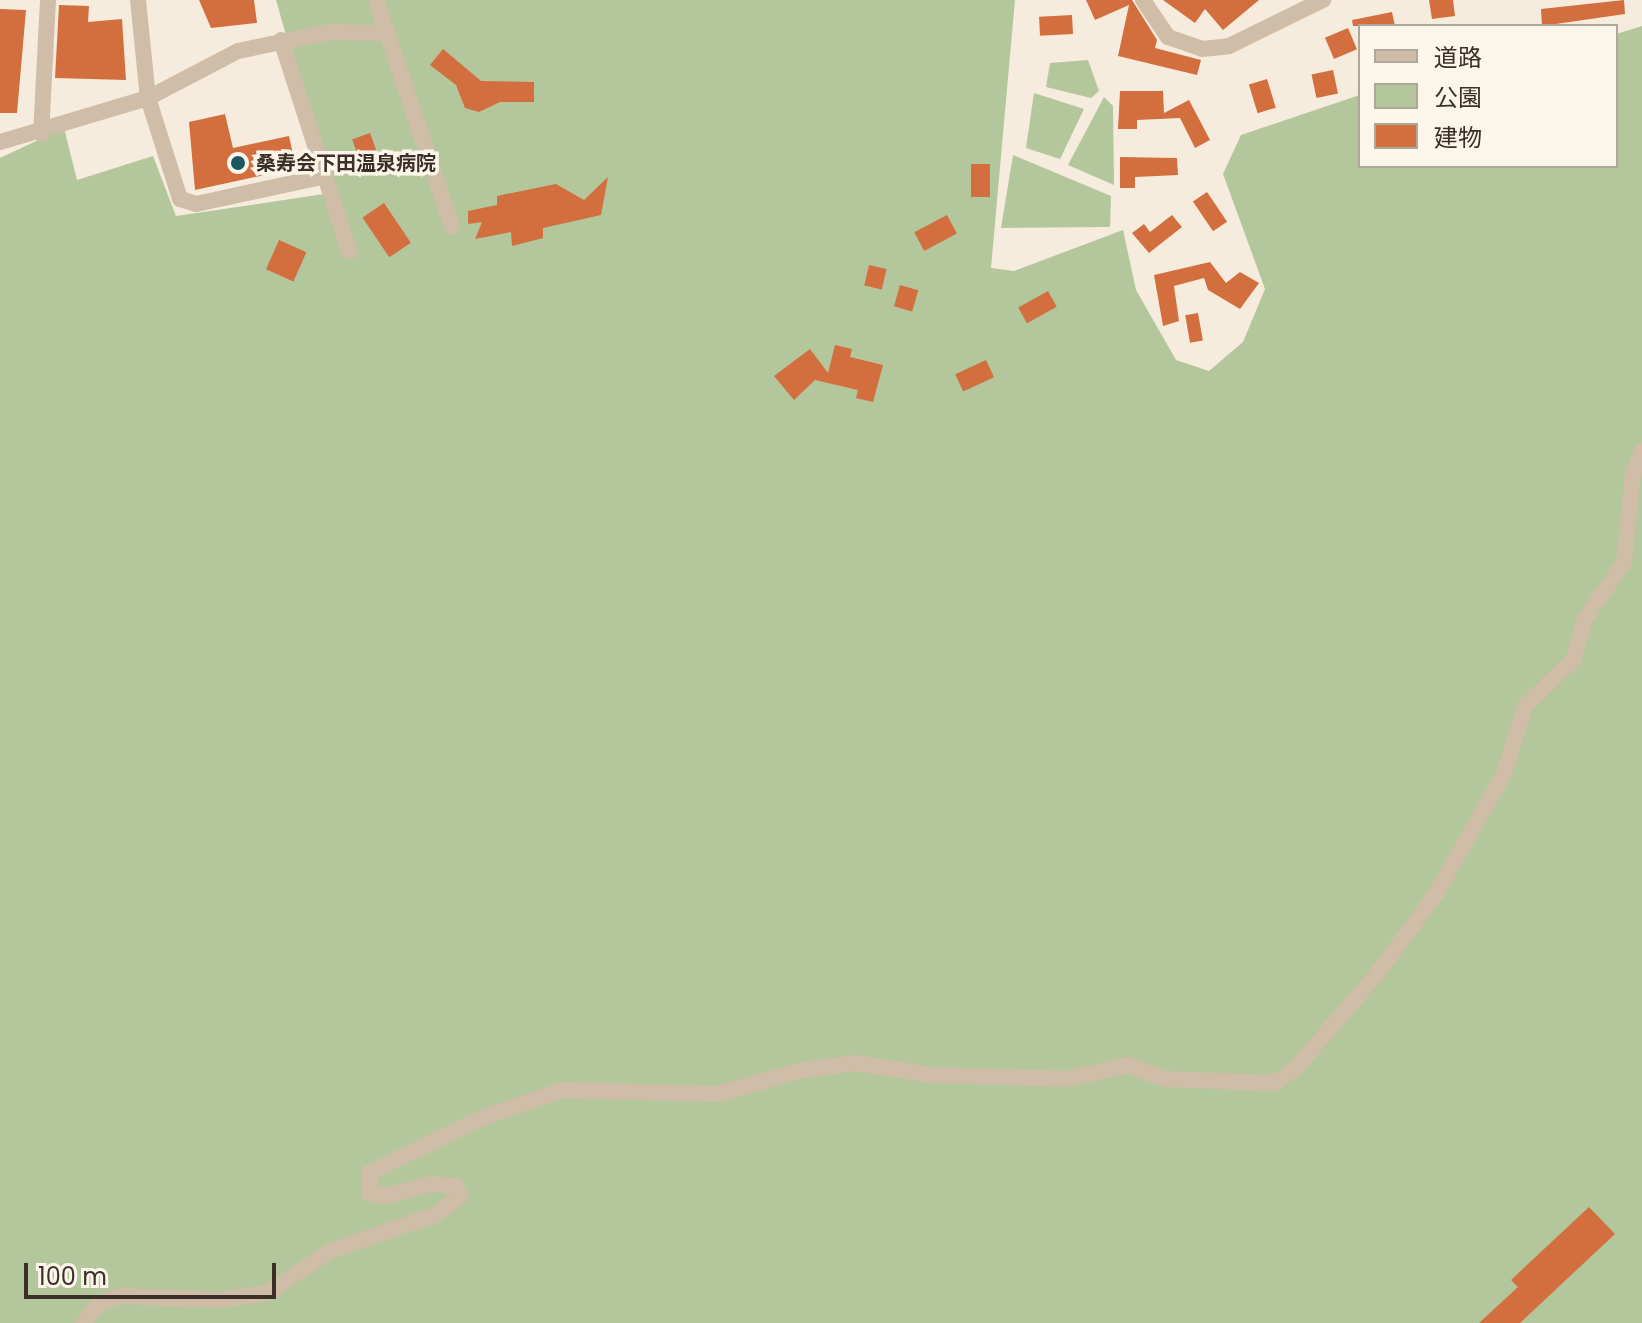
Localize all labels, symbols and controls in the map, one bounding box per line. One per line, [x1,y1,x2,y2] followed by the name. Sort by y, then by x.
[1358,24,1618,168] legend
[1434,41,1482,74] text: 道路
[1434,81,1482,114] text: 公園
[1434,121,1482,154] text: 建物
[256,151,436,175] place label: 桑寿会下田温泉病院
[227,152,249,174] marker: 桑寿会下田温泉病院
[28,1247,280,1297] scale bar
[38,1260,107,1293] text: 100 m

